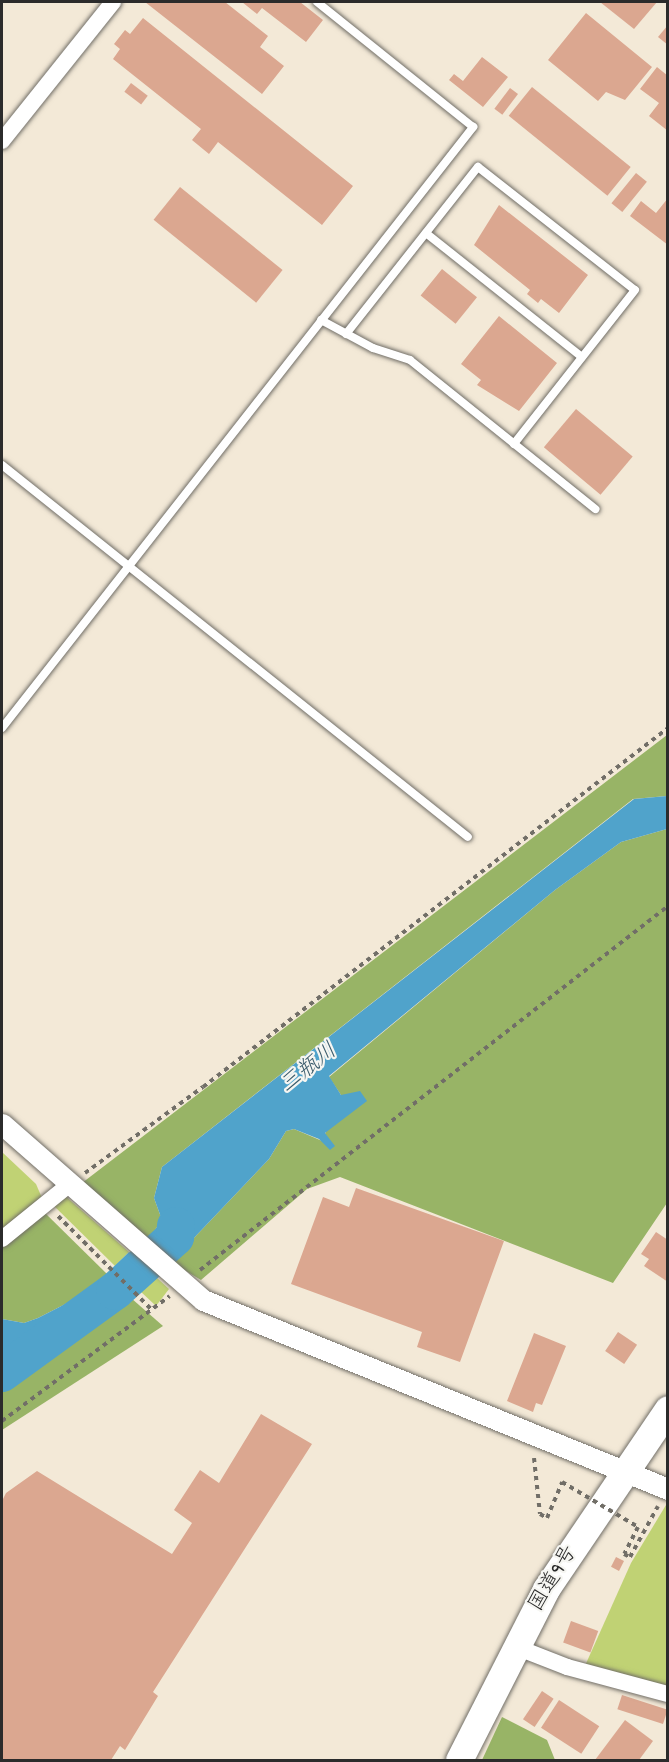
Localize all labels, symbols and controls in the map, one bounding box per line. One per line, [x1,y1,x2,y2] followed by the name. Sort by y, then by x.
[275,1038,343,1100] water label: 三瓶川
[524,1541,584,1617] street label: 国道9号

